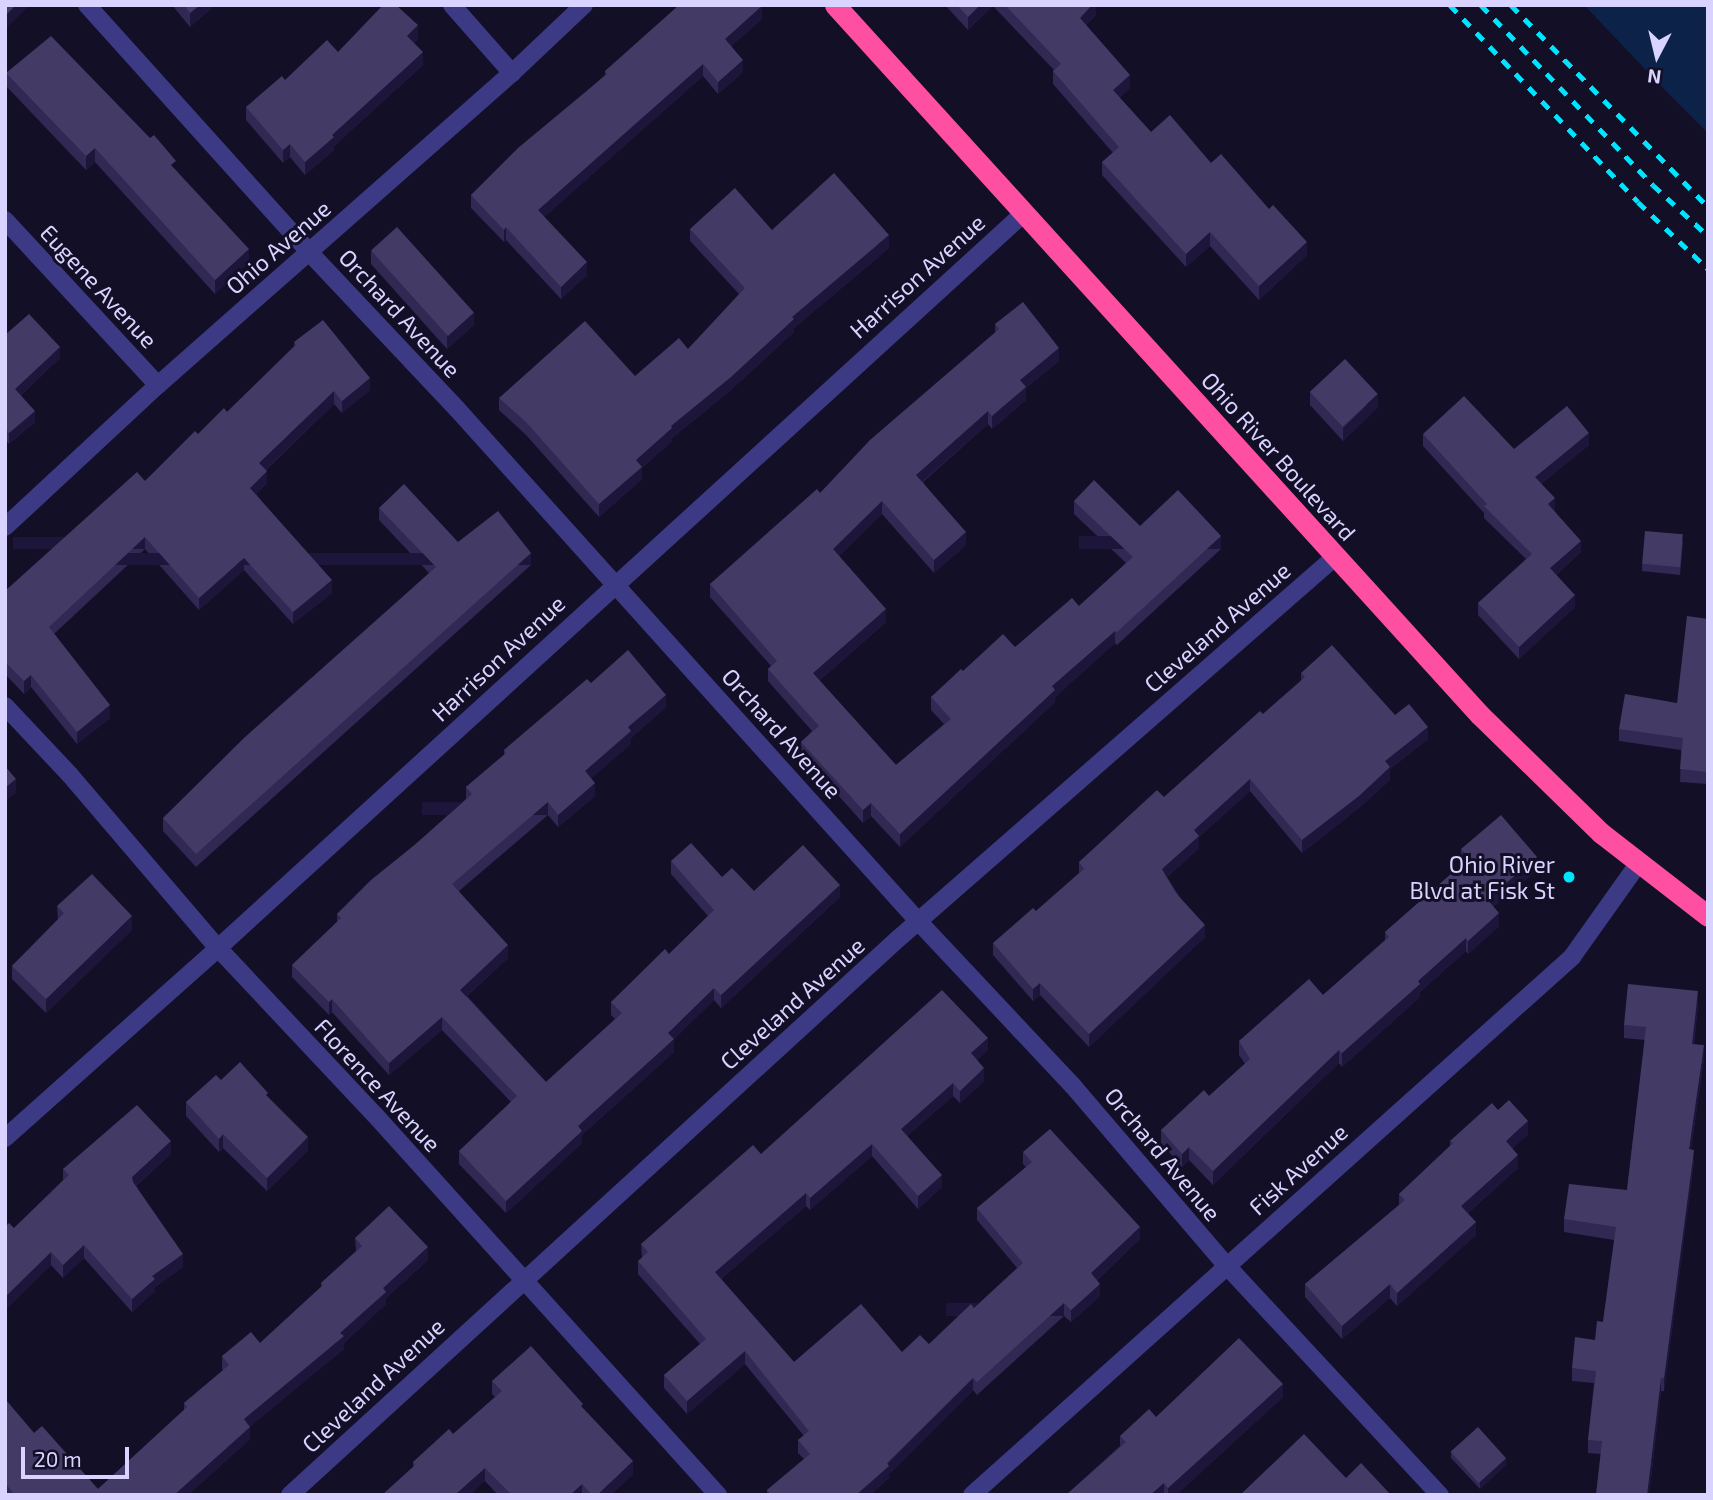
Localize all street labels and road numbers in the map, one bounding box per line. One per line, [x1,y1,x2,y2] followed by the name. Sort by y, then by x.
[220,194,336,300] street label: Ohio Avenue
[844,208,990,344] street label: Harrison Avenue
[35,218,163,354] street label: Eugene Avenue
[333,243,467,383] street label: Orchard Avenue
[1196,366,1362,546] street label: Ohio River Boulevard
[1138,556,1296,698] street label: Cleveland Avenue
[426,589,570,727] street label: Harrison Avenue
[716,662,848,804] street label: Orchard Avenue
[714,931,870,1075] street label: Cleveland Avenue
[309,1012,447,1158] street label: Florence Avenue
[1099,1082,1227,1226] street label: Orchard Avenue
[1243,1117,1353,1221] street label: Fisk Avenue
[296,1312,450,1458] street label: Cleveland Avenue

